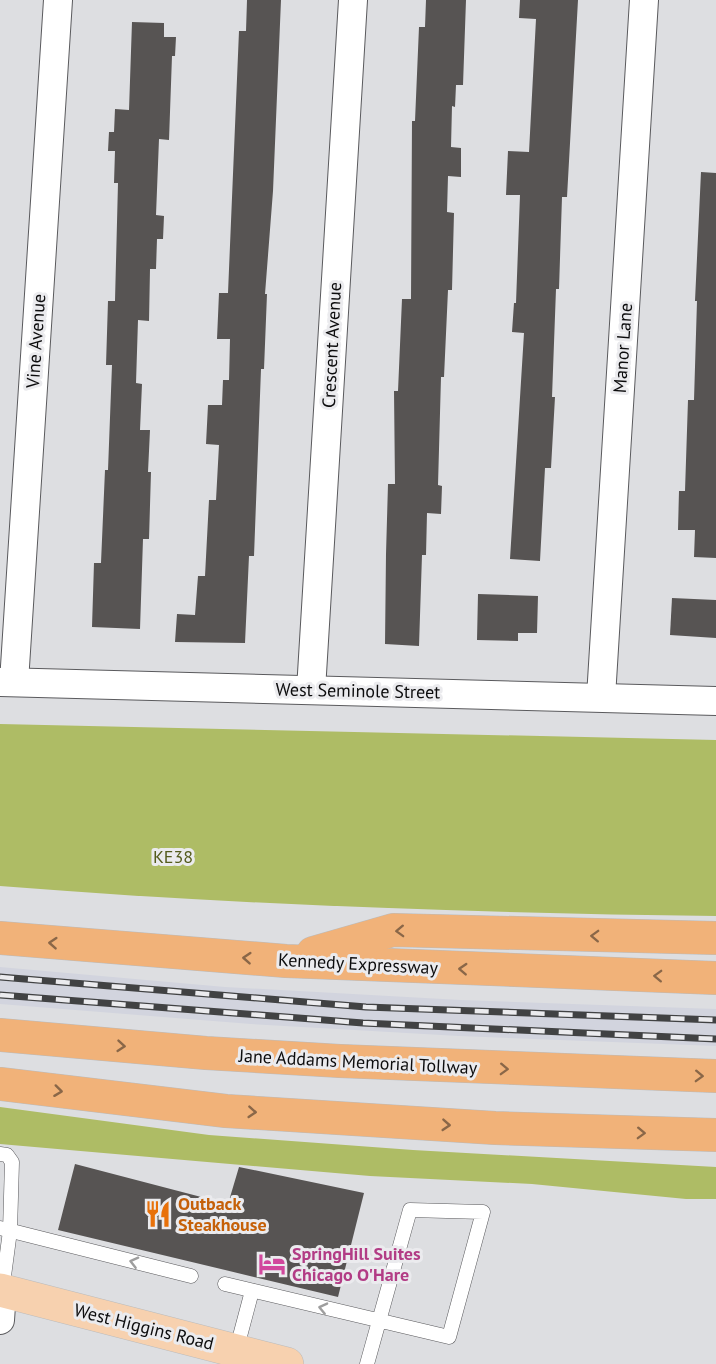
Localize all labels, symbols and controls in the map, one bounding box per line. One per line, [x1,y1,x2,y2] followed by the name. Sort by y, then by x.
[317,281,346,409] street label: Crescent Avenue
[21,293,50,390] street label: Vine Avenue
[608,302,637,394] street label: Manor Lane
[276,678,440,703] street label: West Seminole Street
[153,845,193,868] park label: KE38
[395,925,404,937] one-way arrow
[590,930,599,942] one-way arrow
[48,937,57,950] one-way arrow
[278,948,439,979] street label: Kennedy Expressway
[242,952,252,965] one-way arrow
[458,963,467,976] one-way arrow
[653,970,662,983] one-way arrow
[116,1039,126,1052] one-way arrow
[237,1044,478,1079] street label: Jane Addams Memorial Tollway
[500,1063,509,1076] one-way arrow
[695,1069,704,1082] one-way arrow
[54,1084,63,1096] one-way arrow
[247,1106,256,1119] one-way arrow
[442,1118,451,1131] one-way arrow
[637,1126,646,1139] one-way arrow
[178,1192,267,1236] place label: Outback Steakhouse
[143,1199,173,1229] restaurant icon: Outback Steakhouse
[292,1242,421,1286] place label: SpringHill Suites Chicago O'Hare
[257,1249,287,1279] hotel icon: SpringHill Suites Chicago O'Hare
[129,1257,140,1269] one-way arrow
[72,1298,216,1355] street label: West Higgins Road
[318,1303,328,1316] one-way arrow

